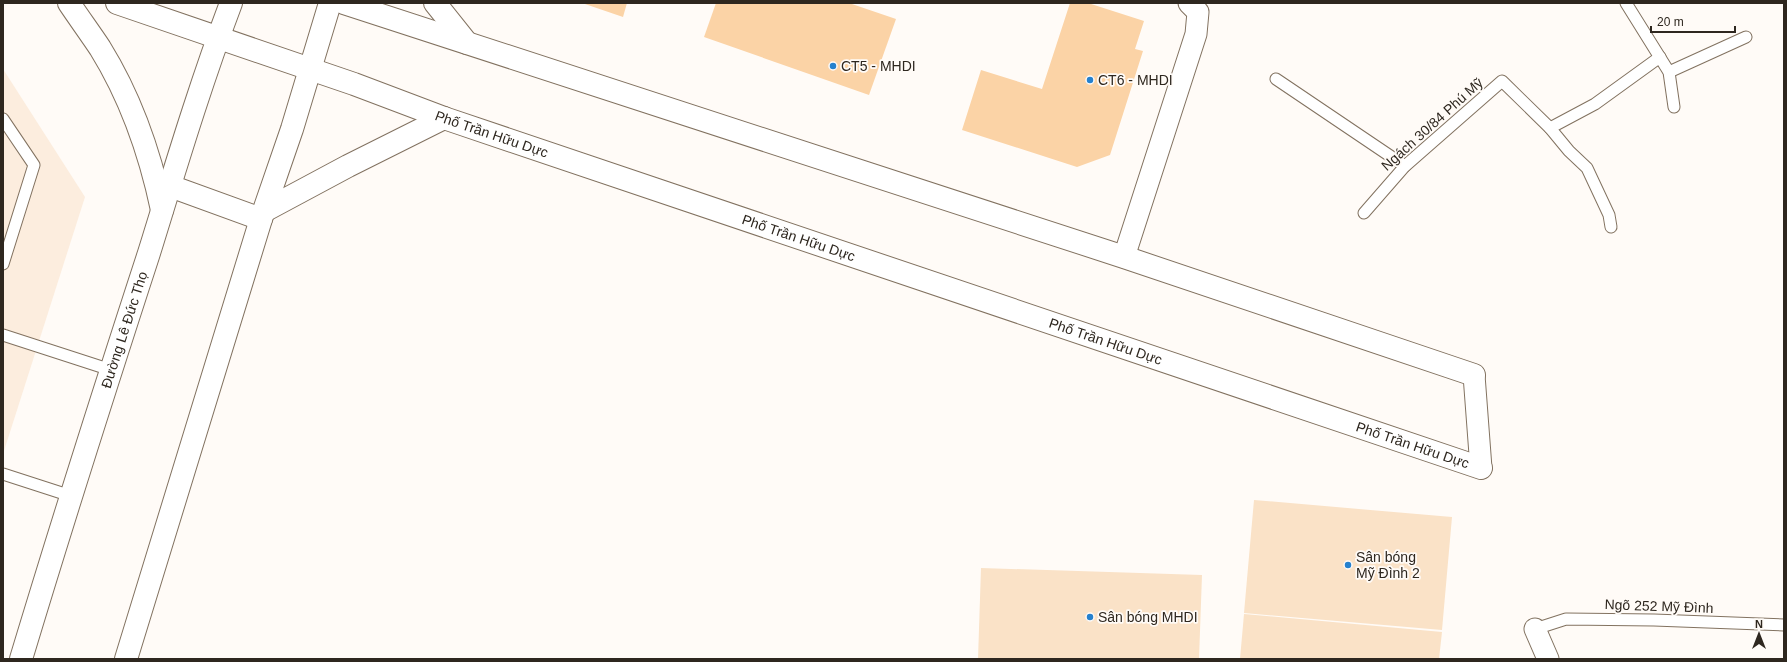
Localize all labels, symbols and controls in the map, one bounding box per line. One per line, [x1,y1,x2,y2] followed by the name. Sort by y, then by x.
[1651,8,1735,34] scale bar
[1657,15,1684,29] text: 20 m
[841,58,916,74] place label: CT5 - MHDI
[828,61,838,71] marker: CT5 - MHDI
[1098,72,1173,88] place label: CT6 - MHDI
[1378,74,1486,174] street label: Ngách 30/84 Phú Mỹ
[1085,75,1095,85] marker: CT6 - MHDI
[433,107,550,161] street label: Phố Trần Hữu Dực
[740,211,857,264] street label: Phố Trần Hữu Dực
[98,269,151,390] street label: Đường Lê Đức Thọ
[1047,315,1164,368] street label: Phố Trần Hữu Dực
[1354,418,1471,471] street label: Phố Trần Hữu Dực
[1356,549,1420,581] place label: Sân bóng Mỹ Đình 2
[1343,560,1353,570] marker: Sân bóng Mỹ Đình 2
[1604,596,1714,616] street label: Ngõ 252 Mỹ Đình
[1098,609,1198,625] place label: Sân bóng MHDI
[1085,612,1095,622] marker: Sân bóng MHDI
[1739,614,1779,654] north arrow
[1755,618,1763,630] text: N

